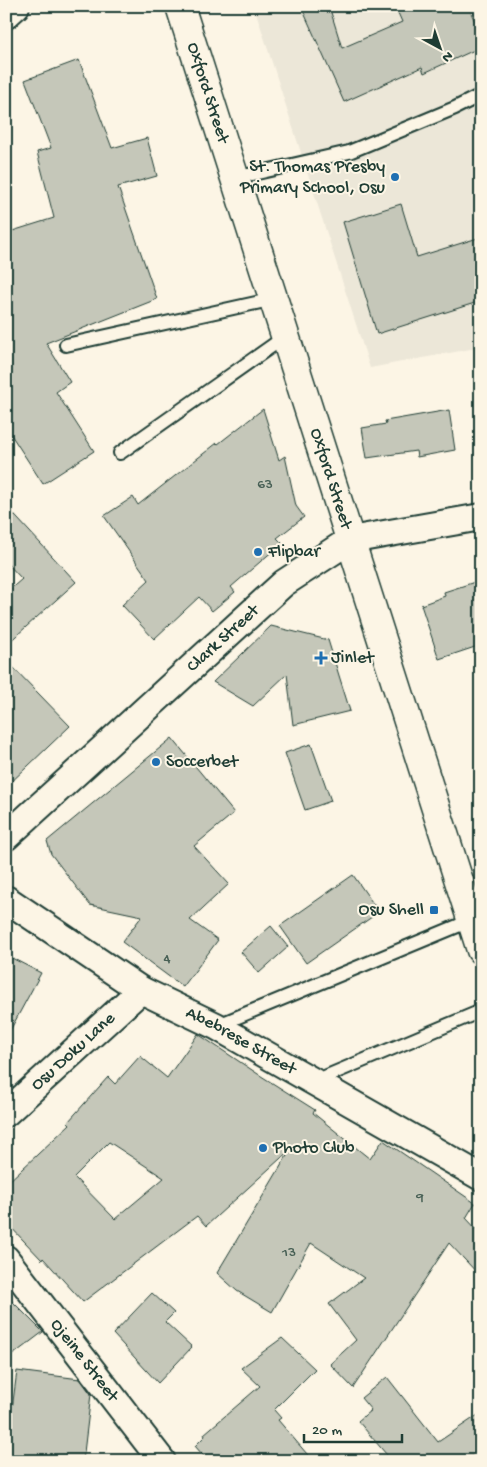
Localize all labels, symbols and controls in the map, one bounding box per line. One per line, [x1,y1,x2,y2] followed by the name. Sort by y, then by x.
[414,22,464,72] north arrow
[182,40,234,147] street label: Oxford Street
[438,47,456,65] text: N
[239,157,386,199] place label: St. Thomas Presby Primary School, Osu
[389,171,401,183] marker: St. Thomas Presby Primary School, Osu
[305,426,357,533] street label: Oxford Street
[257,476,273,494] house number: 63
[267,542,321,563] place label: Flipbar
[252,546,264,558] marker: Flipbar
[183,599,265,677] street label: Clark Street
[331,648,375,669] place label: Jinlet
[315,652,327,664] marker: Jinlet
[166,752,239,773] place label: Soccerbet
[150,756,162,768] marker: Soccerbet
[359,900,424,921] place label: Osu Shell
[428,904,440,916] marker: Osu Shell
[163,950,171,968] house number: 4
[182,1002,301,1081] street label: Abebrese Street
[27,1008,120,1095] street label: Osu Doku Lane
[272,1138,355,1159] place label: Photo Club
[257,1142,269,1154] marker: Photo Club
[415,1189,424,1207] house number: 9
[281,1244,296,1262] house number: 13
[46,1315,124,1407] street label: Ojeine Street
[304,1412,402,1444] scale bar
[312,1422,342,1440] text: 20 m

